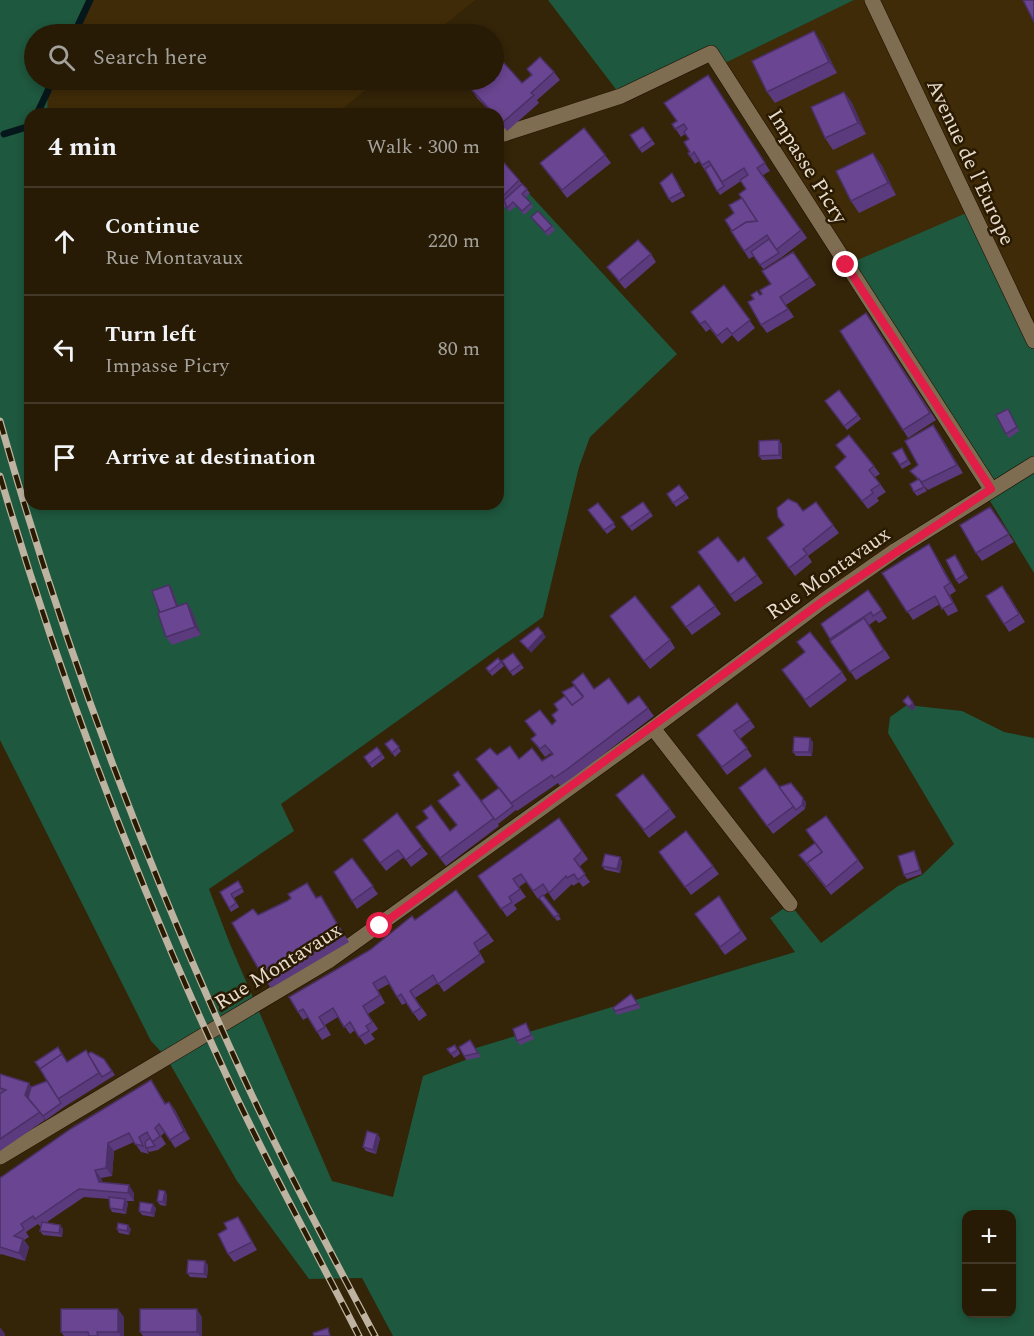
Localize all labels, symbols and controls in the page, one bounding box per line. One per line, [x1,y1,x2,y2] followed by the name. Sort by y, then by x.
[24,24,504,90] search box
[45,41,78,74] icon: search
[93,41,207,74] text: Search here
[917,74,1023,251] street label: Avenue de l'Europe
[759,103,856,231] street label: Impasse Picry
[48,127,117,167] text: 4 min
[367,132,480,162] text: Walk · 300 m
[105,210,200,243] text: Continue
[48,225,81,258] icon: ahead
[428,226,480,256] text: 220 m
[105,243,243,273] text: Rue Montavaux
[832,251,858,277] route end
[105,318,197,351] text: Turn left
[48,333,81,366] icon: left
[438,334,480,364] text: 80 m
[105,351,229,381] text: Impasse Picry
[48,441,81,474] icon: arrive
[105,441,316,474] text: Arrive at destination
[760,519,897,629] street label: Rue Montavaux
[366,912,392,938] route start
[209,915,349,1019] street label: Rue Montavaux
[962,1210,1016,1318] map controls
[962,1210,1016,1264] button: +
[962,1264,1016,1318] button: −

